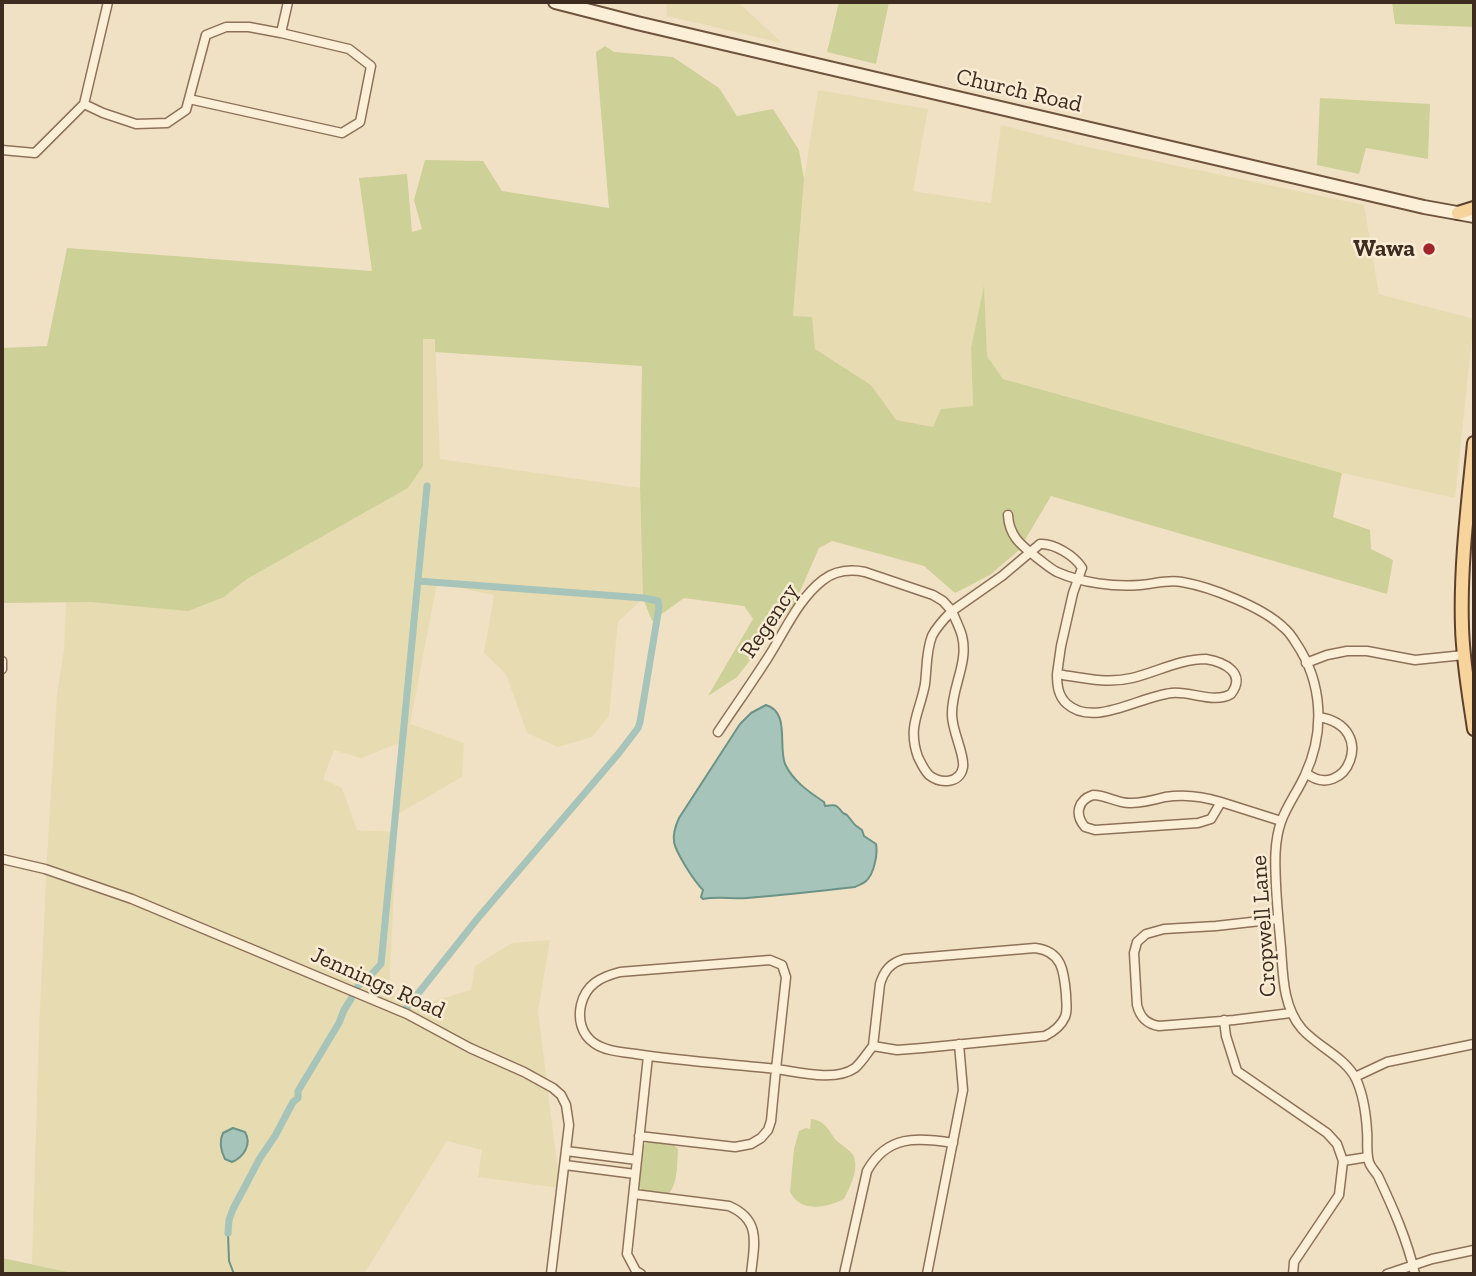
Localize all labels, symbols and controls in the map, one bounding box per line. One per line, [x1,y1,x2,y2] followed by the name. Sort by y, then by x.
[953,63,1085,119] street label: Church Road
[1353,235,1415,263] place label: Wawa
[1421,241,1437,257] marker: Wawa
[735,579,805,663] street label: Regency
[1245,854,1283,998] street label: Cropwell Lane
[307,941,449,1025] street label: Jennings Road

